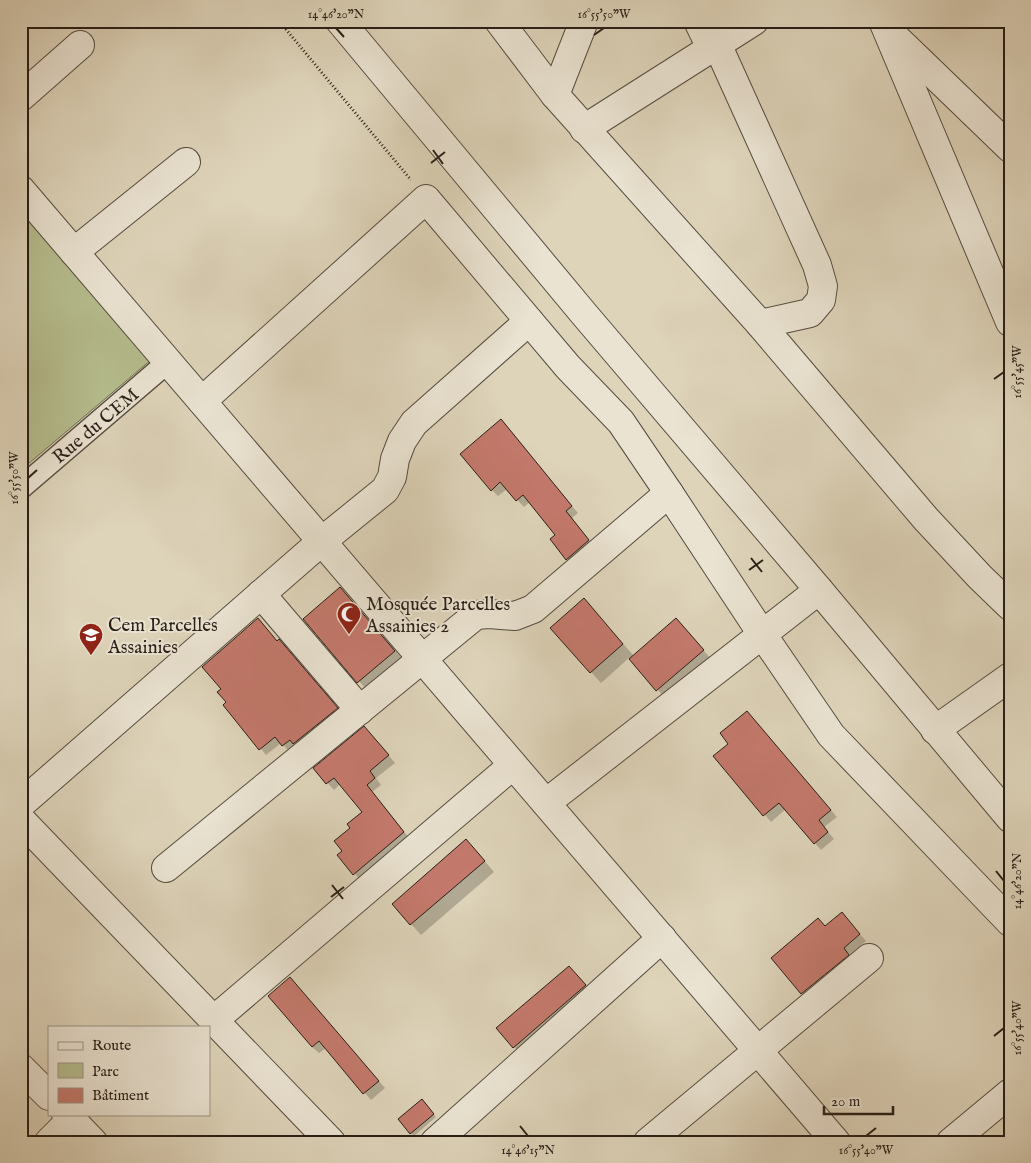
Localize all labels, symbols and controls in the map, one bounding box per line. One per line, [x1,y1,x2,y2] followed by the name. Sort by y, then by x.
[308,7,365,22] text: 14°46'20"N
[578,7,631,22] text: 16°55'50"W
[1010,345,1025,398] text: 16°55'45"W
[48,383,145,470] street label: Rue du CEM
[7,451,22,504] text: 16°55'50"W
[365,593,510,639] place label: Mosquée Parcelles Assainies 2
[336,601,362,635] mosque icon: Mosquée Parcelles Assainies 2
[107,614,218,660] place label: Cem Parcelles Assainies
[78,622,104,656] school or university icon: Cem Parcelles Assainies
[1010,852,1025,909] text: 14°46'20"N
[1010,1000,1025,1055] text: 16°55'40"W
[48,1026,210,1116] legend
[92,1036,131,1055] text: Route
[92,1062,119,1081] text: Parc
[824,1083,892,1115] scale bar
[92,1086,149,1105] text: Bâtiment
[831,1092,861,1111] text: 20 m
[501,1143,555,1158] text: 14°46'15"N
[839,1143,894,1158] text: 16°55'40"W

